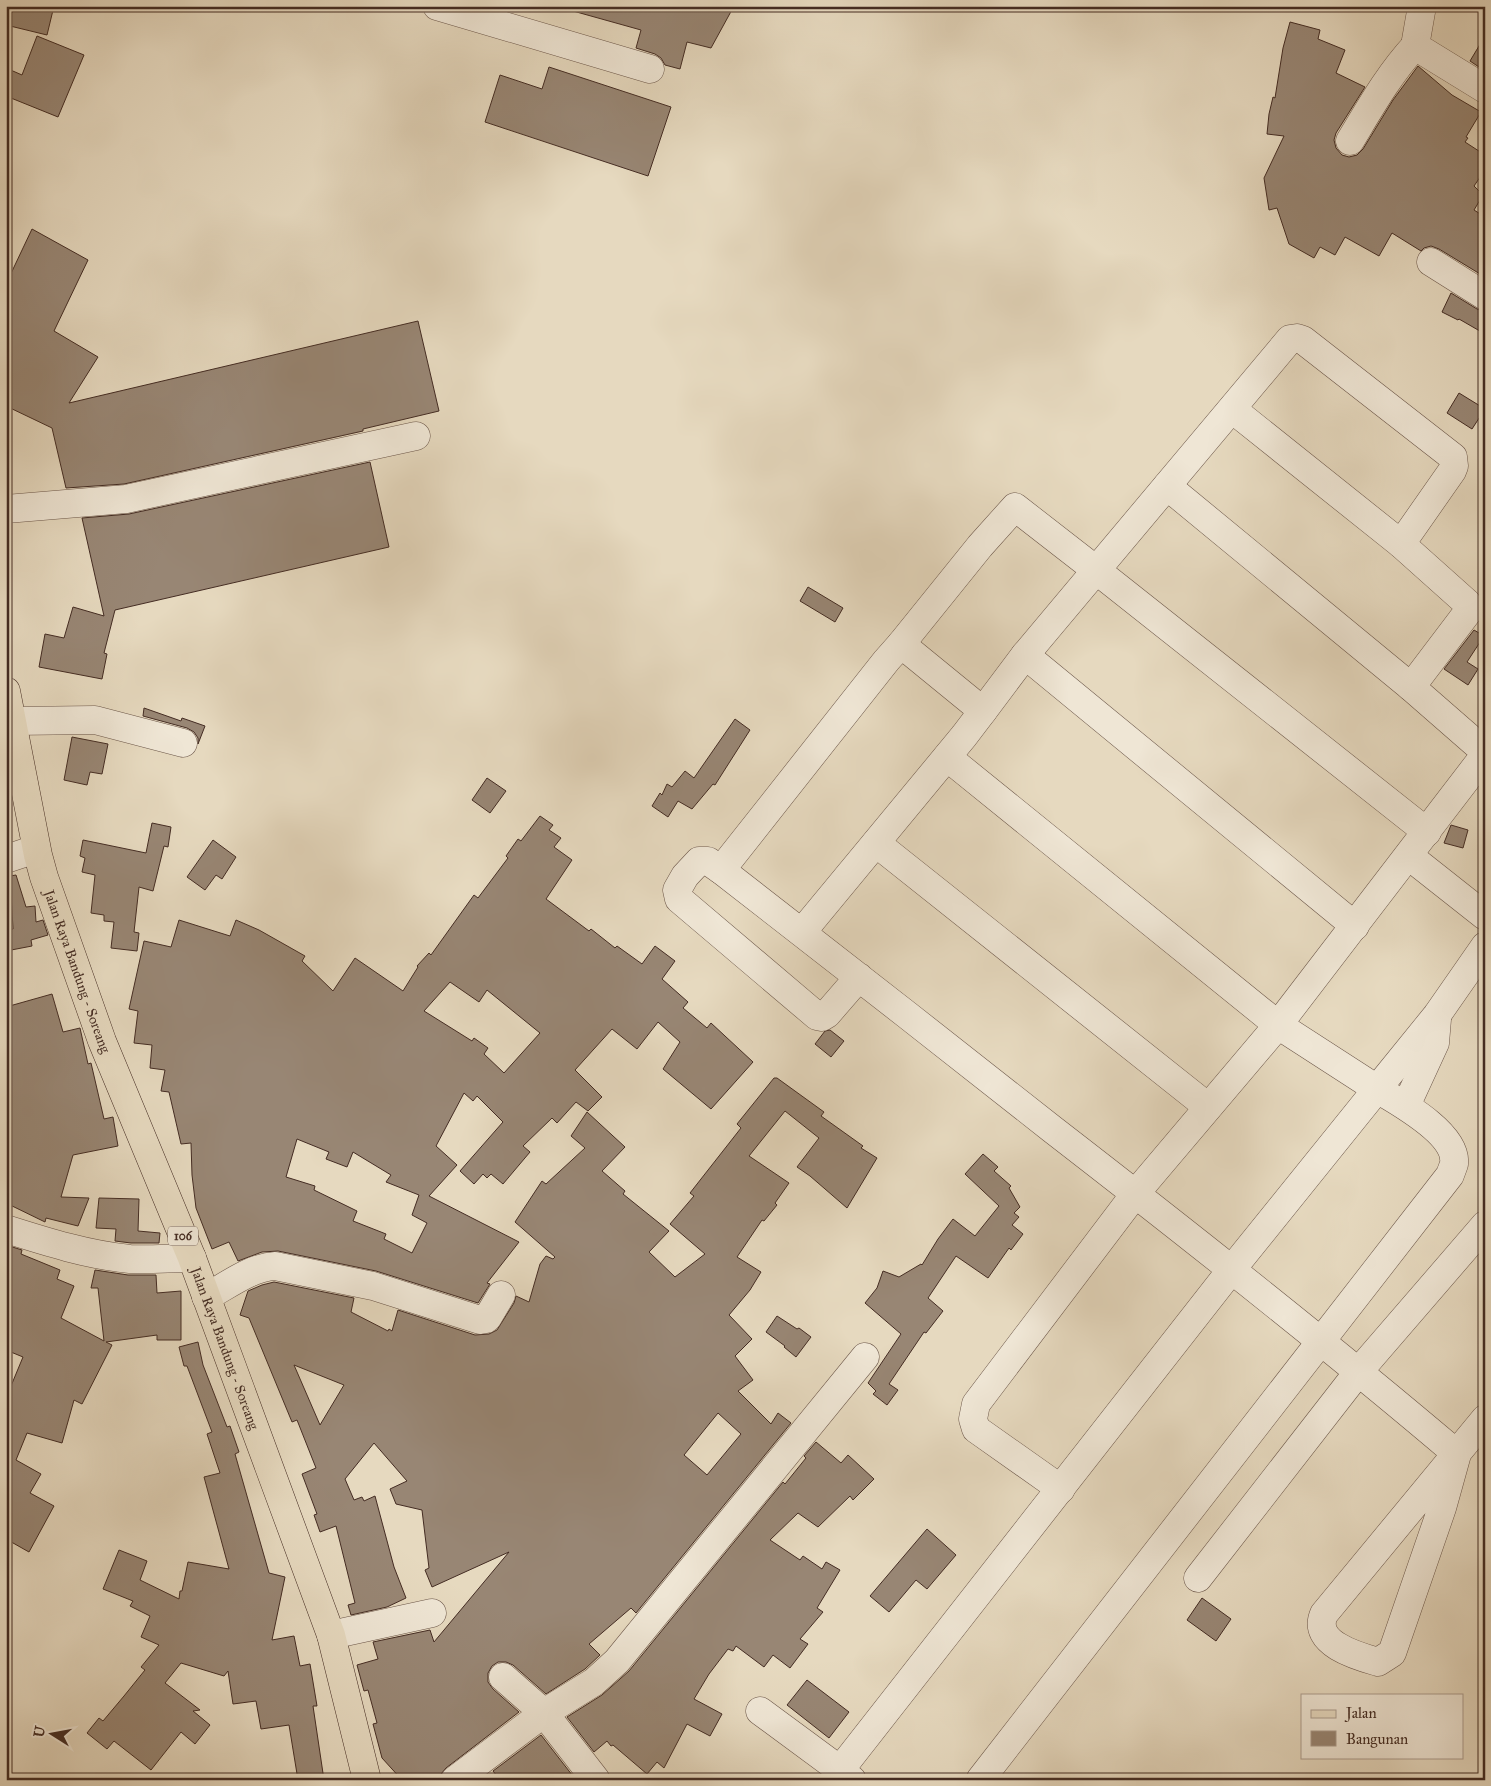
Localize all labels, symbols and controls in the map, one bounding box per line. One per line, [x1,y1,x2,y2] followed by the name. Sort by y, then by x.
[39,886,115,1056] street label: Jalan Raya Bandung - Soreang
[168,1226,198,1246] road number: 106
[186,1263,263,1432] street label: Jalan Raya Bandung - Soreang
[1301,1694,1464,1758] legend
[1344,1704,1377,1723] text: Jalan
[28,1708,78,1758] north arrow
[30,1724,49,1739] text: U
[1346,1730,1408,1748] text: Bangunan

